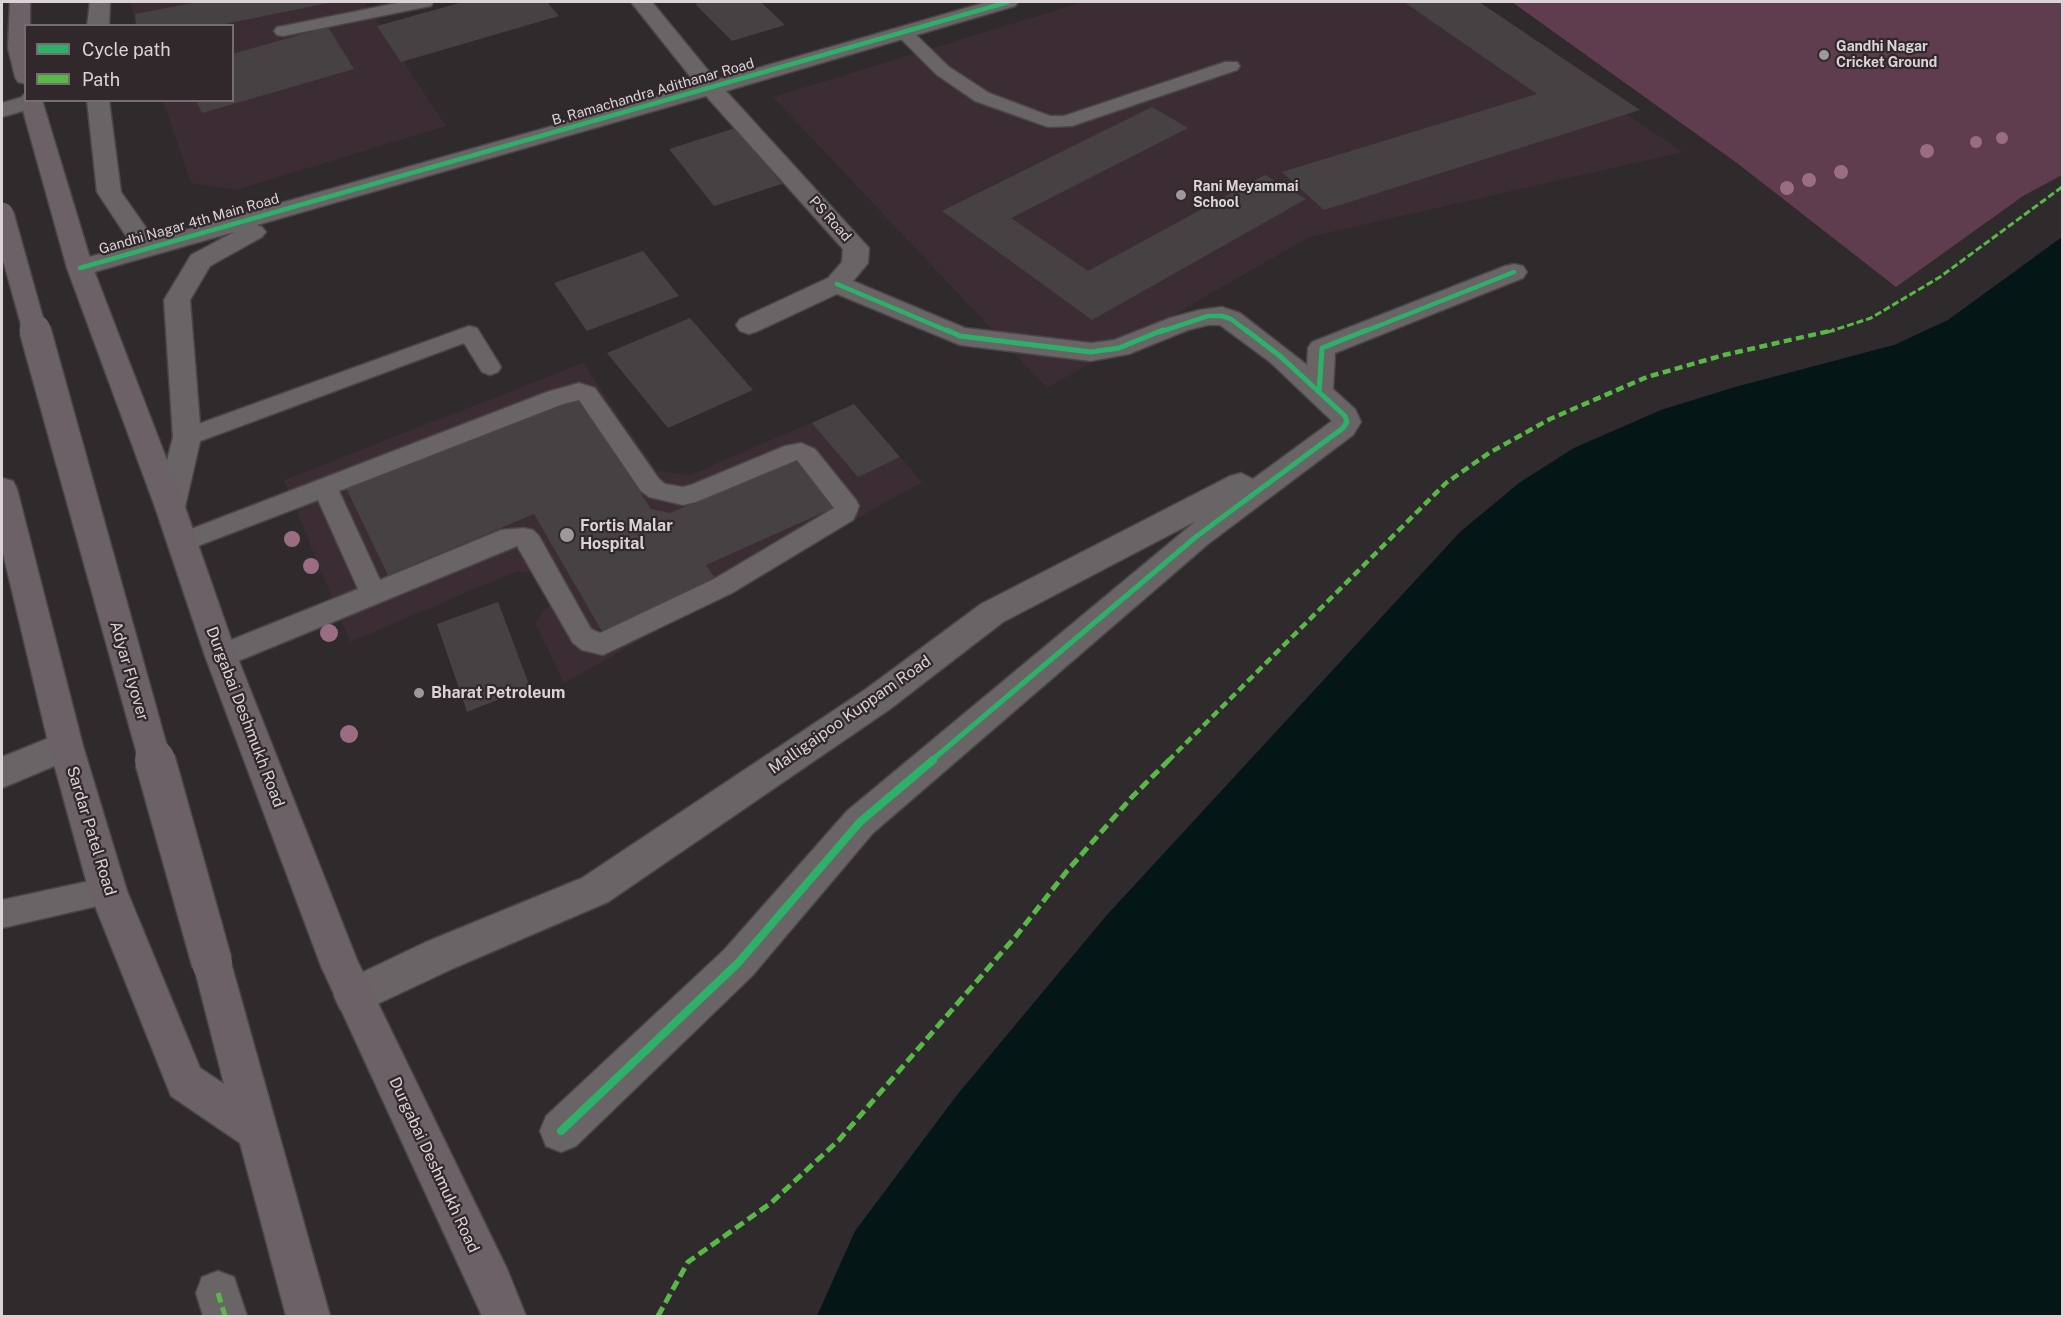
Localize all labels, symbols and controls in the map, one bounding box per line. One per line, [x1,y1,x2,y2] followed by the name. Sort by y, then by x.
[24,24,234,102] legend
[82,39,171,60] text: Cycle path
[1836,39,1937,72] place label: Gandhi Nagar Cricket Ground
[1817,48,1831,62] marker: Gandhi Nagar Cricket Ground
[550,55,756,129] street label: B. Ramachandra Adithanar Road
[82,69,120,90] text: Path
[1193,179,1299,212] place label: Rani Meyammai School
[1174,188,1188,202] marker: Rani Meyammai School
[97,190,281,258] street label: Gandhi Nagar 4th Main Road
[805,193,855,245] street label: PS Road
[580,516,673,554] place label: Fortis Malar Hospital
[558,526,576,544] marker: Fortis Malar Hospital
[106,619,152,723] street label: Adyar Flyover
[202,624,288,810] street label: Durgabai Deshmukh Road
[765,652,935,778] street label: Malligaipoo Kuppam Road
[431,683,565,703] place label: Bharat Petroleum
[412,686,426,700] marker: Bharat Petroleum
[62,764,120,898] street label: Sardar Patel Road
[385,1074,483,1256] street label: Durgabai Deshmukh Road

